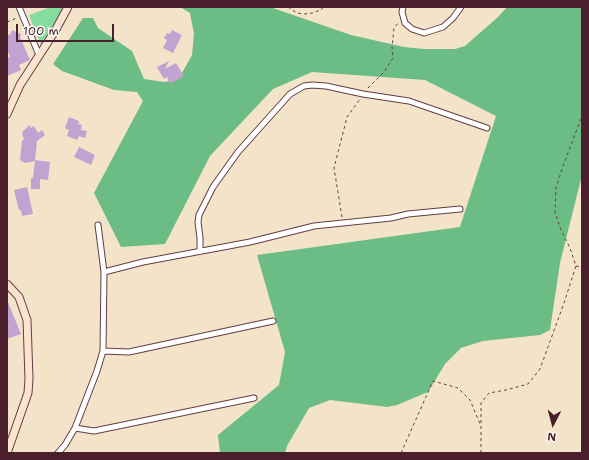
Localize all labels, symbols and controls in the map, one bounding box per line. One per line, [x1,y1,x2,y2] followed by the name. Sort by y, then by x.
[18,16,116,42] scale bar
[23,23,59,39] text: 100 m
[533,404,573,444] north arrow
[547,429,557,444] text: N

